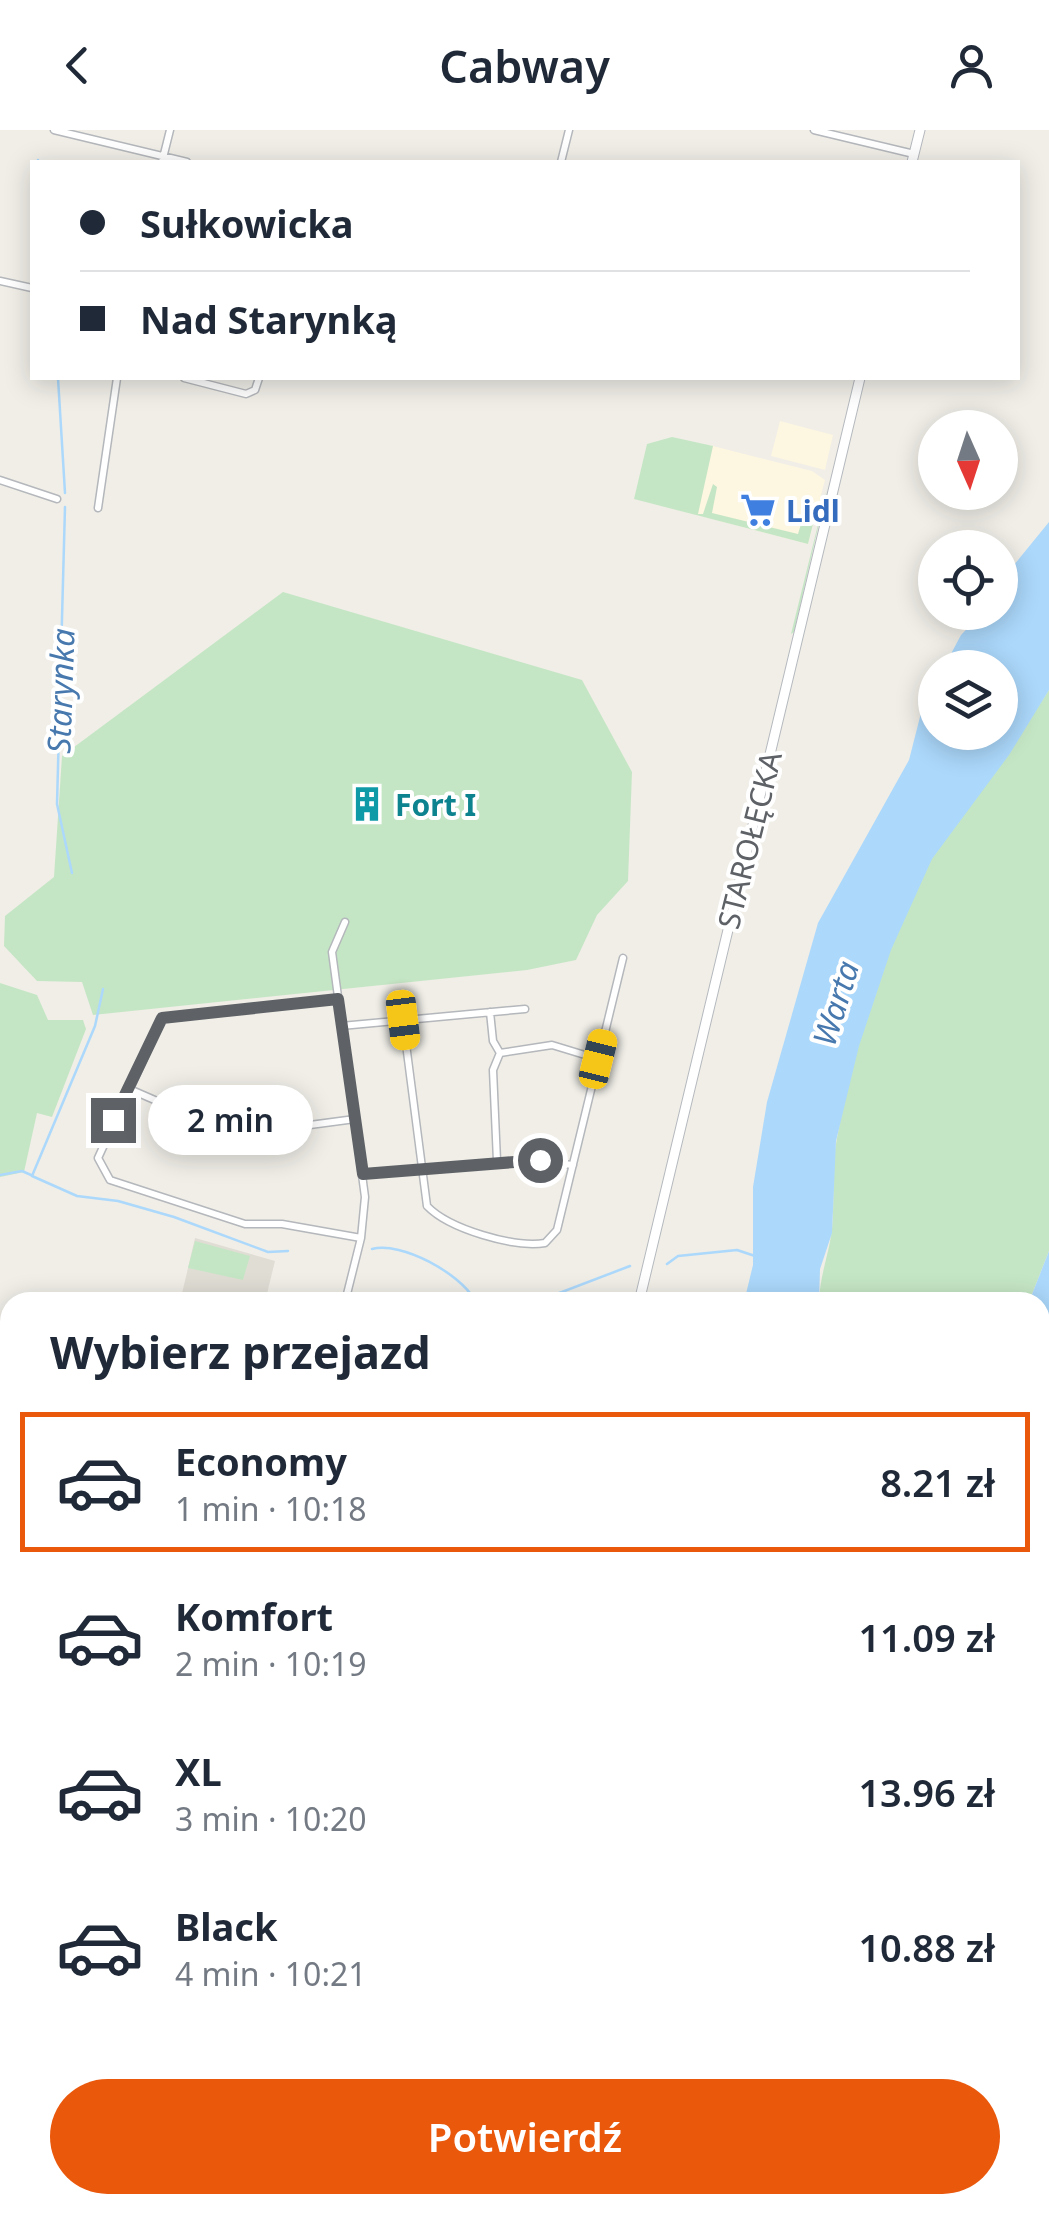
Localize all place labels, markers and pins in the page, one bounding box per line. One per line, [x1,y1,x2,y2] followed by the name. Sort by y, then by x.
[786,490,840,531] place label: Lidl
[739,491,777,529] supermarket icon: Lidl
[395,784,476,825] place label: Fort I
[348,785,386,823] building icon: Fort I

